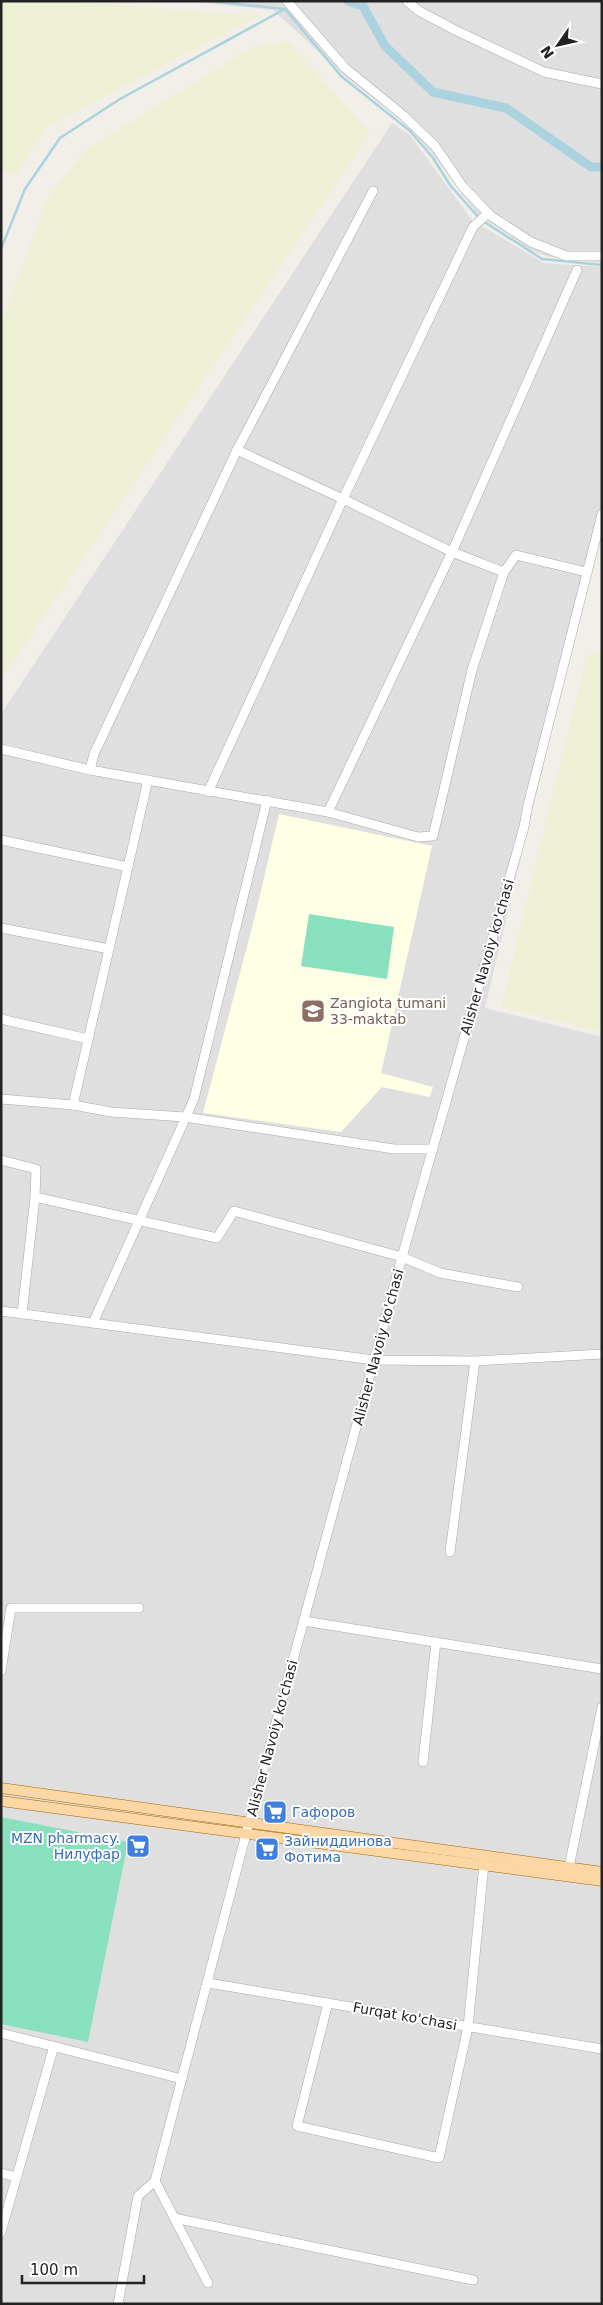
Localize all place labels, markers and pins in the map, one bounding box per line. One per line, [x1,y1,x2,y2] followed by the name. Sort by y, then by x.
[330,995,446,1027] place label: Zangiota tumani 33-maktab
[300,998,326,1024] school or university icon: Zangiota tumani 33-maktab
[262,1799,288,1825] supermarket icon: Гафоров
[292,1804,355,1820] place label: Гафоров
[11,1830,120,1862] place label: MZN pharmacy. Нилуфар
[125,1833,151,1859] supermarket icon: MZN pharmacy. Нилуфар
[284,1833,392,1865] place label: Зайниддинова Фотима
[254,1836,280,1862] supermarket icon: Зайниддинова Фотима

